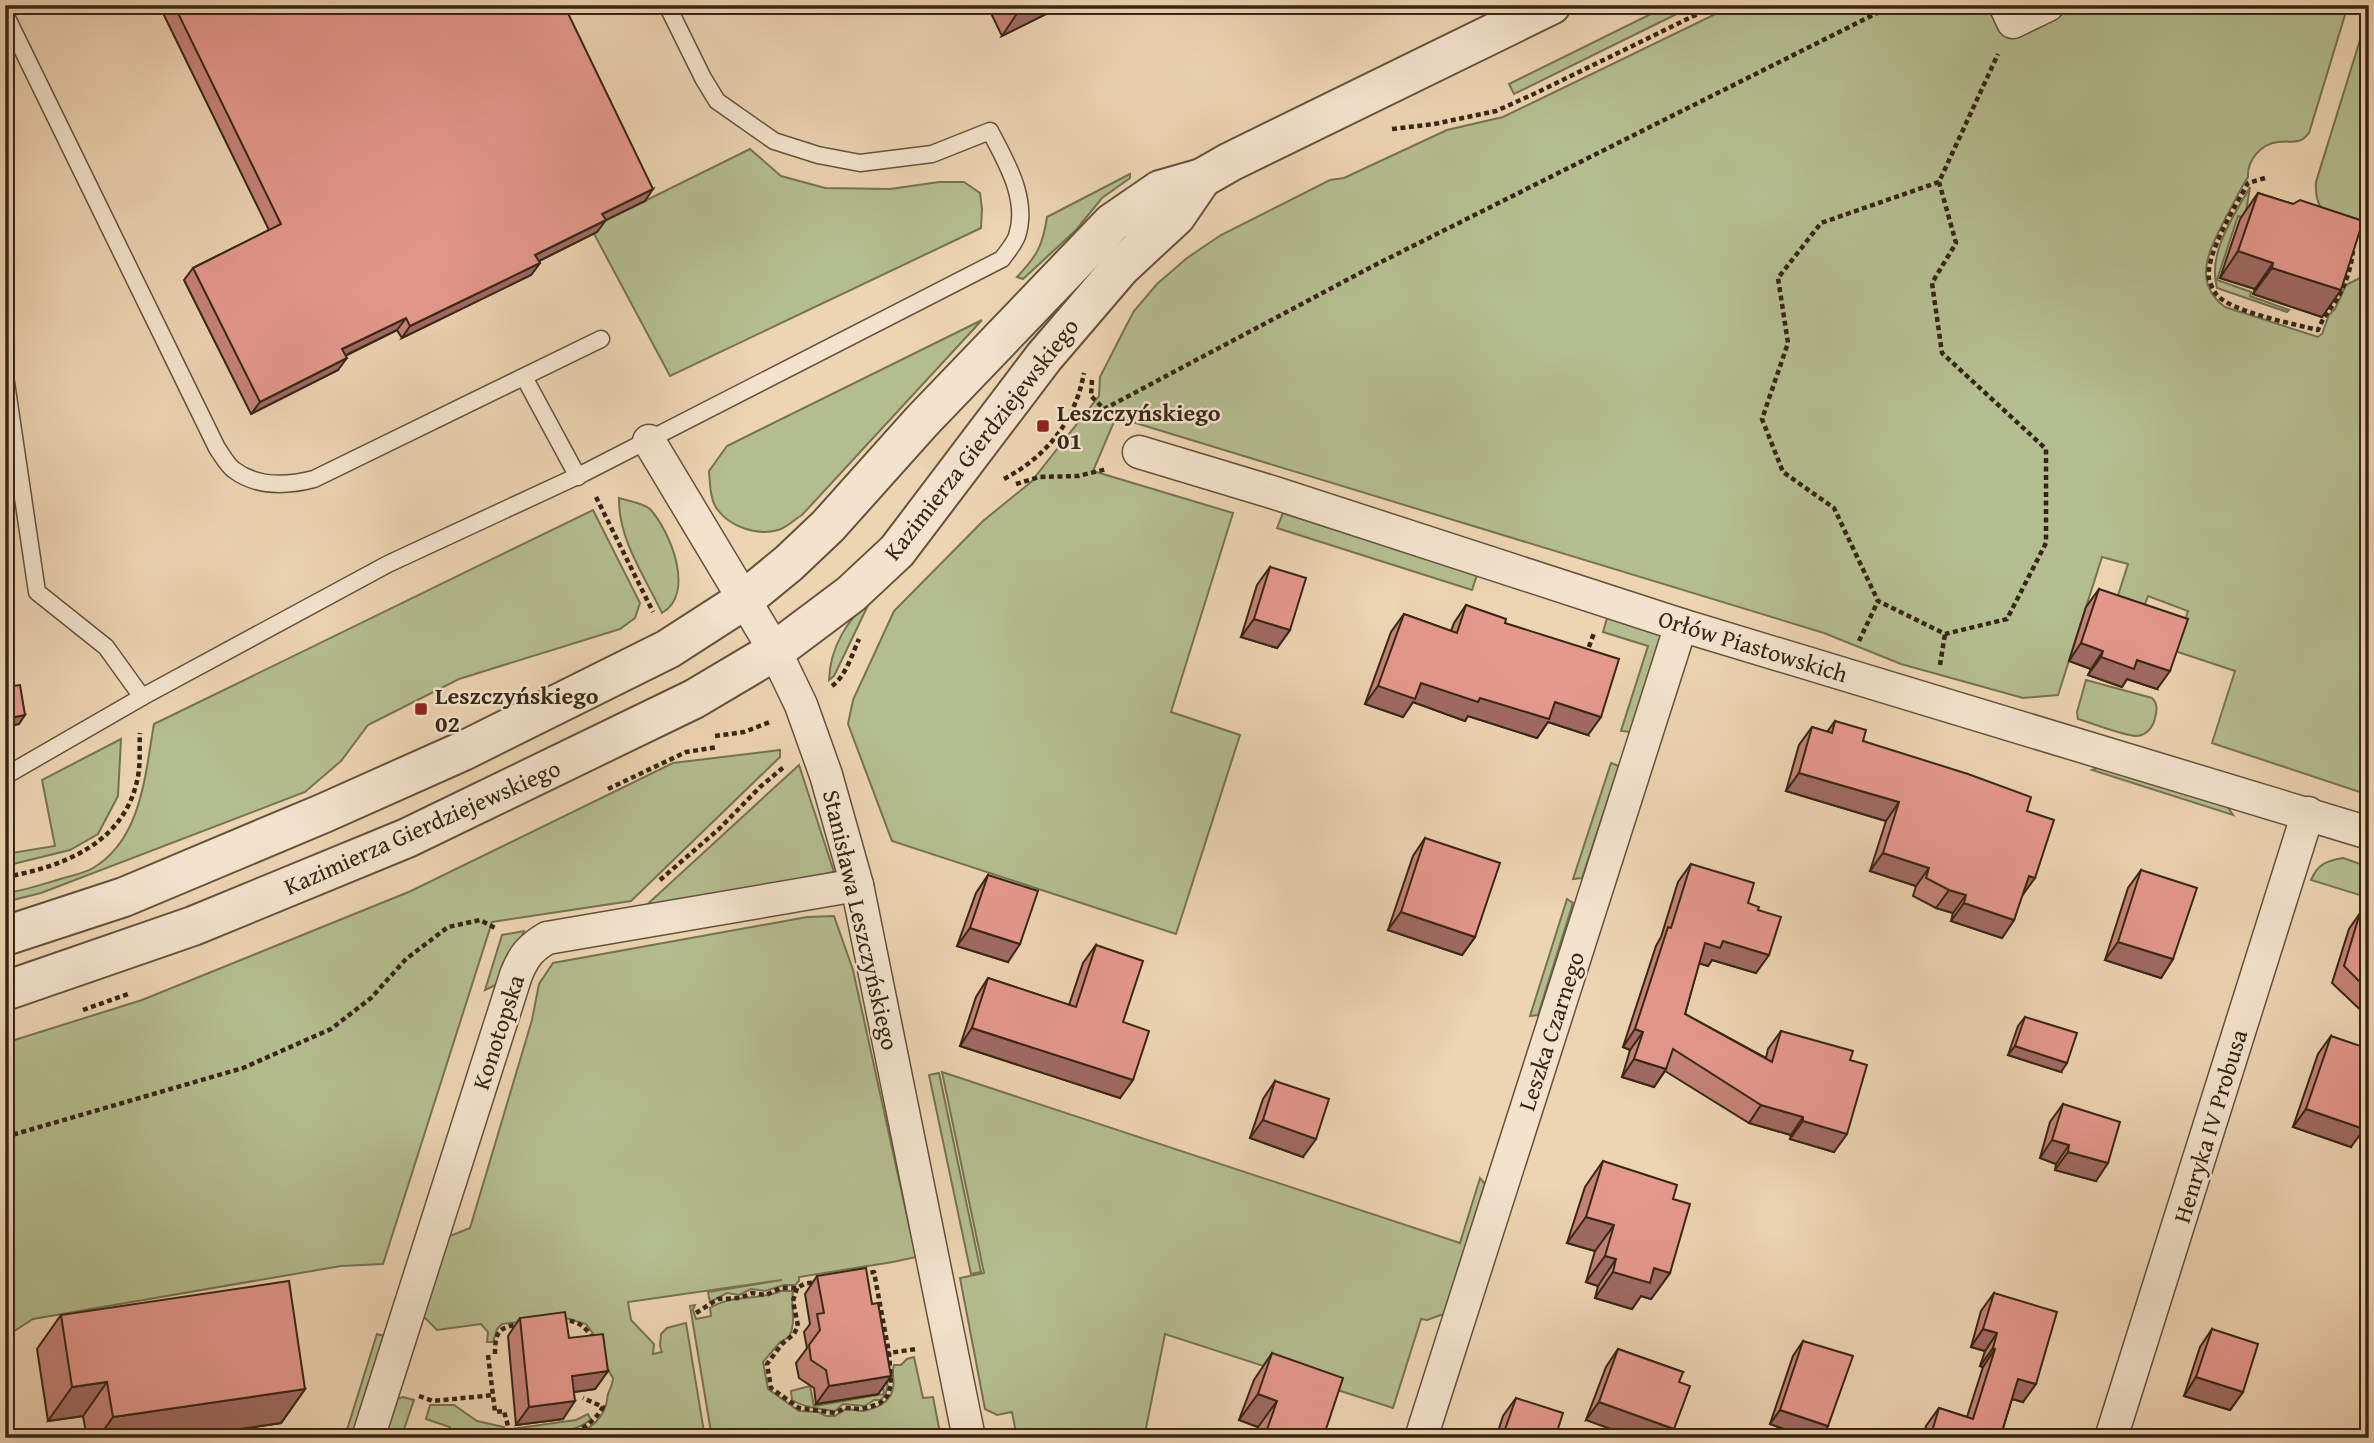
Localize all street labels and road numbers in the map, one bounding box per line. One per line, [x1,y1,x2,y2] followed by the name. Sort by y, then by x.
[875,310,1087,568] street label: Kazimierza Gierdziejewskiego
[1654,601,1852,692] street label: Orłów Piastowskich
[278,750,566,904] street label: Kazimierza Gierdziejewskiego
[814,786,908,1054] street label: Stanisława Leszczyńskiego
[1509,947,1593,1115] street label: Leszka Czarnego
[463,969,533,1094] street label: Konotopska
[2164,1024,2256,1227] street label: Henryka IV Probusa

